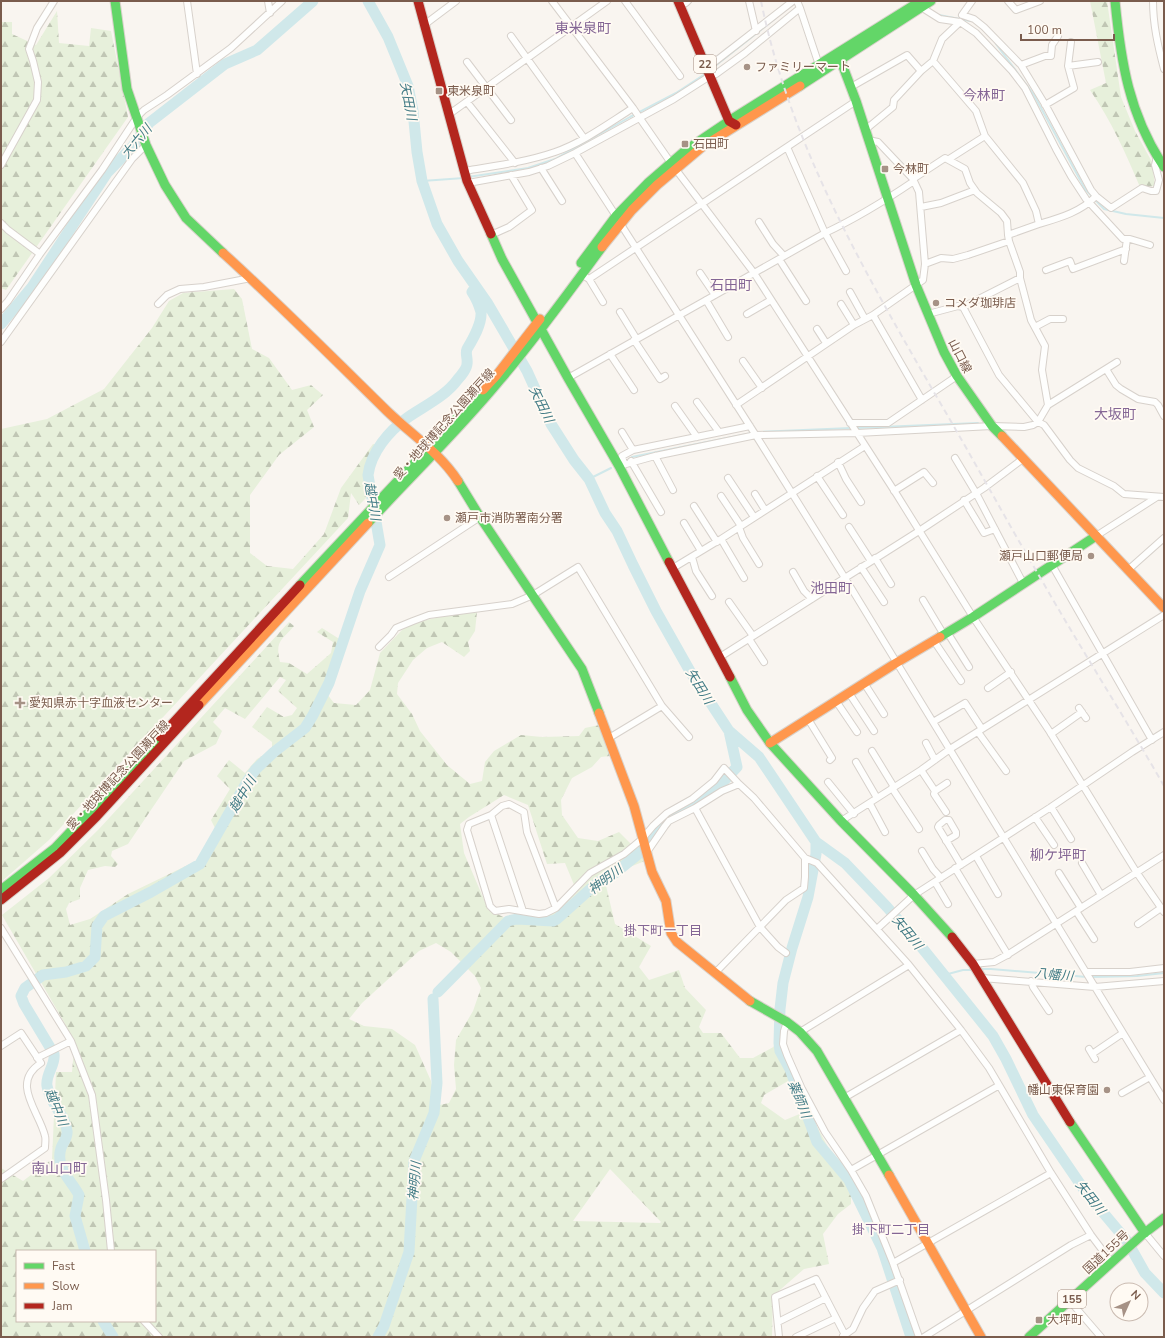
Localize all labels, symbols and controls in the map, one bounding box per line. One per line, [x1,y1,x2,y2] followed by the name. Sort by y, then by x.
[1021,16,1114,42] scale bar
[555,19,611,38] district label: 東米泉町
[1027,22,1062,38] text: 100 m
[694,55,716,73] road number: 22
[755,59,851,75] place label: ファミリーマート
[742,62,752,72] marker: ファミリーマート
[395,80,421,124] water label: 矢田川
[447,83,495,99] place label: 東米泉町
[434,86,444,96] marker: 東米泉町
[963,86,1005,105] district label: 今林町
[117,119,157,162] water label: 大六川
[693,136,729,152] place label: 石田町
[680,139,690,149] marker: 石田町
[893,161,929,177] place label: 今林町
[880,164,890,174] marker: 今林町
[710,276,752,295] district label: 石田町
[944,295,1016,311] place label: コメダ珈琲店
[931,298,941,308] marker: コメダ珈琲店
[945,336,975,376] street label: 山口線
[390,365,498,483] street label: 愛・地球博記念公園瀬戸線
[524,383,559,428] water label: 矢田川
[1094,405,1136,424] district label: 大坂町
[360,480,385,524] water label: 越中川
[455,510,563,526] place label: 瀬戸市消防署南分署
[442,513,452,523] marker: 瀬戸市消防署南分署
[999,548,1083,564] place label: 瀬戸山口郵便局
[1086,551,1096,561] marker: 瀬戸山口郵便局
[810,579,852,598] district label: 池田町
[681,665,718,710] water label: 矢田川
[29,695,173,711] place label: 愛知県赤十字血液センター
[14,697,26,709] marker: 愛知県赤十字血液センター
[63,717,173,833] street label: 愛・地球博記念公園瀬戸線
[225,771,262,816] water label: 越中川
[1030,846,1086,865] district label: 柳ケ坪町
[585,860,628,899] water label: 神明川
[888,912,928,955] water label: 矢田川
[624,922,702,940] district label: 掛下町一丁目
[1034,964,1076,986] water label: 八幡川
[783,1078,815,1123] water label: 薬師川
[1027,1082,1099,1098] place label: 幡山東保育園
[1102,1085,1112,1095] marker: 幡山東保育園
[40,1086,72,1131] water label: 越中川
[31,1159,87,1178] district label: 南山口町
[404,1159,426,1201] water label: 神明川
[1071,1177,1111,1220] water label: 矢田川
[852,1221,930,1239] district label: 掛下町二丁目
[1079,1227,1133,1277] street label: 国道155号
[16,1250,156,1322] legend
[52,1258,75,1274] text: Fast
[52,1278,80,1294] text: Slow
[1109,1282,1149,1322] north arrow
[1128,1287,1144,1303] text: N
[1058,1290,1086,1308] road number: 155
[51,1298,73,1314] text: Jam
[1047,1312,1083,1328] place label: 大坪町
[1034,1315,1044,1325] marker: 大坪町

